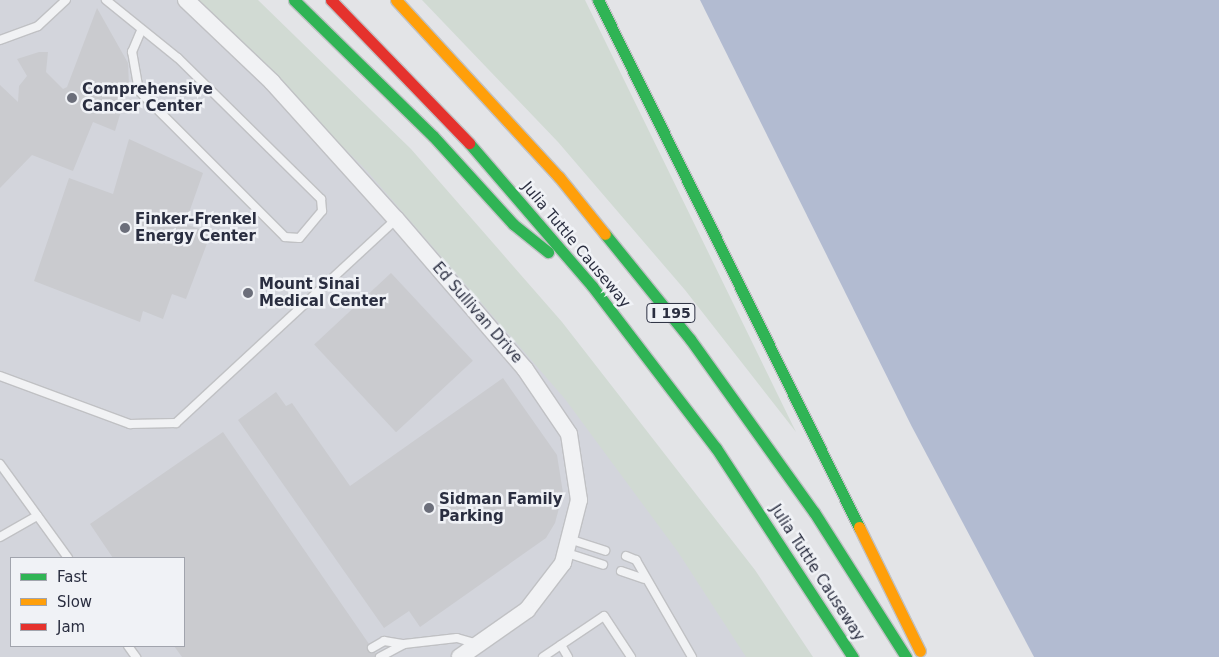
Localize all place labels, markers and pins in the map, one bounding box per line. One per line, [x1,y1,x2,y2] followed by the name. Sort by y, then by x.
[82,80,213,115] place label: Comprehensive Cancer Center
[66,92,78,104] marker: Comprehensive Cancer Center
[135,210,257,245] place label: Finker-Frenkel Energy Center
[119,222,131,234] marker: Finker-Frenkel Energy Center
[259,275,386,310] place label: Mount Sinai Medical Center
[241,286,255,300] marker: Mount Sinai Medical Center
[439,490,563,525] place label: Sidman Family Parking
[423,502,435,514] marker: Sidman Family Parking

